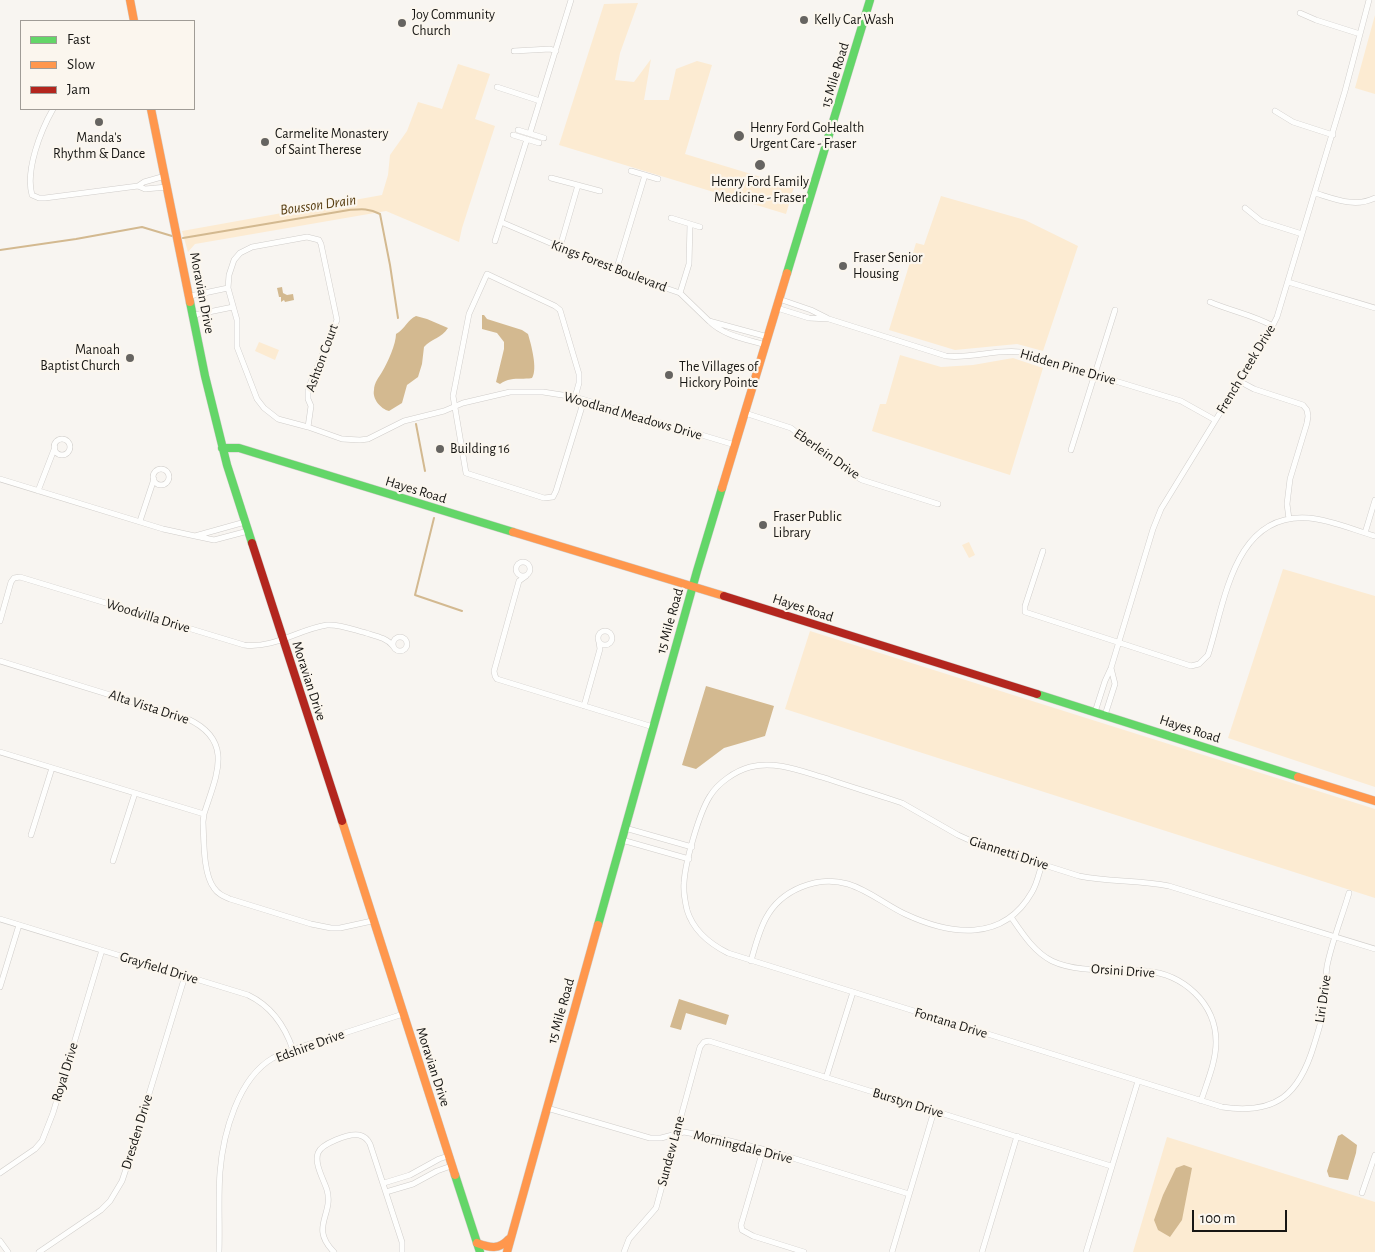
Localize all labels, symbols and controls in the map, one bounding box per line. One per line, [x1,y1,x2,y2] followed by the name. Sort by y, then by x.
[412,7,495,40] place label: Joy Community Church
[814,12,894,28] place label: Kelly Car Wash
[798,14,810,26] marker: Kelly Car Wash
[396,17,408,29] marker: Joy Community Church
[20,20,195,110] legend
[67,32,90,47] text: Fast
[817,40,853,110] street label: 15 Mile Road
[67,57,95,72] text: Slow
[67,82,90,97] text: Jam
[93,116,105,128] marker: Manda's Rhythm & Dance
[750,120,864,152] place label: Henry Ford GoHealth Urgent Care - Fraser
[275,126,388,158] place label: Carmelite Monastery of Saint Therese
[732,129,746,143] marker: Henry Ford GoHealth Urgent Care - Fraser
[53,130,145,162] place label: Manda's Rhythm & Dance
[259,136,271,148] marker: Carmelite Monastery of Saint Therese
[753,158,767,172] marker: Henry Ford Family Medicine - Fraser
[711,174,809,206] place label: Henry Ford Family Medicine - Fraser
[279,191,357,219] water label: Bousson Drain
[549,236,669,296] street label: Kings Forest Boulevard
[853,250,923,282] place label: Fraser Senior Housing
[186,251,218,335] street label: Moravian Drive
[837,260,849,272] marker: Fraser Senior Housing
[1213,321,1279,417] street label: French Creek Drive
[302,322,342,394] street label: Ashton Court
[40,342,120,374] place label: Manoah Baptist Church
[1018,345,1118,389] street label: Hidden Pine Drive
[124,352,136,364] marker: Manoah Baptist Church
[679,359,758,392] place label: The Villages of Hickory Pointe
[663,369,675,381] marker: The Villages of Hickory Pointe
[562,388,704,444] street label: Woodland Meadows Drive
[791,425,863,483] street label: Eberlein Drive
[450,441,510,457] place label: Building 16
[434,443,446,455] marker: Building 16
[383,473,449,507] street label: Hayes Road
[773,509,842,542] place label: Fraser Public Library
[757,519,769,531] marker: Fraser Public Library
[653,586,687,656] street label: 15 Mile Road
[770,590,836,626] street label: Hayes Road
[104,595,192,637] street label: Woodvilla Drive
[288,639,330,723] street label: Moravian Drive
[107,686,191,728] street label: Alta Vista Drive
[1157,711,1223,747] street label: Hayes Road
[967,832,1051,874] street label: Giannetti Drive
[118,948,200,988] street label: Grayfield Drive
[1090,960,1156,982] street label: Orsini Drive
[1311,974,1335,1024] street label: Liri Drive
[544,976,578,1046] street label: 15 Mile Road
[912,1004,990,1042] street label: Fontana Drive
[412,1025,454,1109] street label: Moravian Drive
[273,1026,347,1066] street label: Edshire Drive
[48,1040,82,1104] street label: Royal Drive
[870,1084,946,1122] street label: Burstyn Drive
[118,1092,156,1172] street label: Dresden Drive
[654,1114,688,1188] street label: Sundew Lane
[692,1127,794,1167] street label: Morningdale Drive
[1195,1200,1290,1232] scale bar
[1200,1211,1235,1226] text: 100 m

